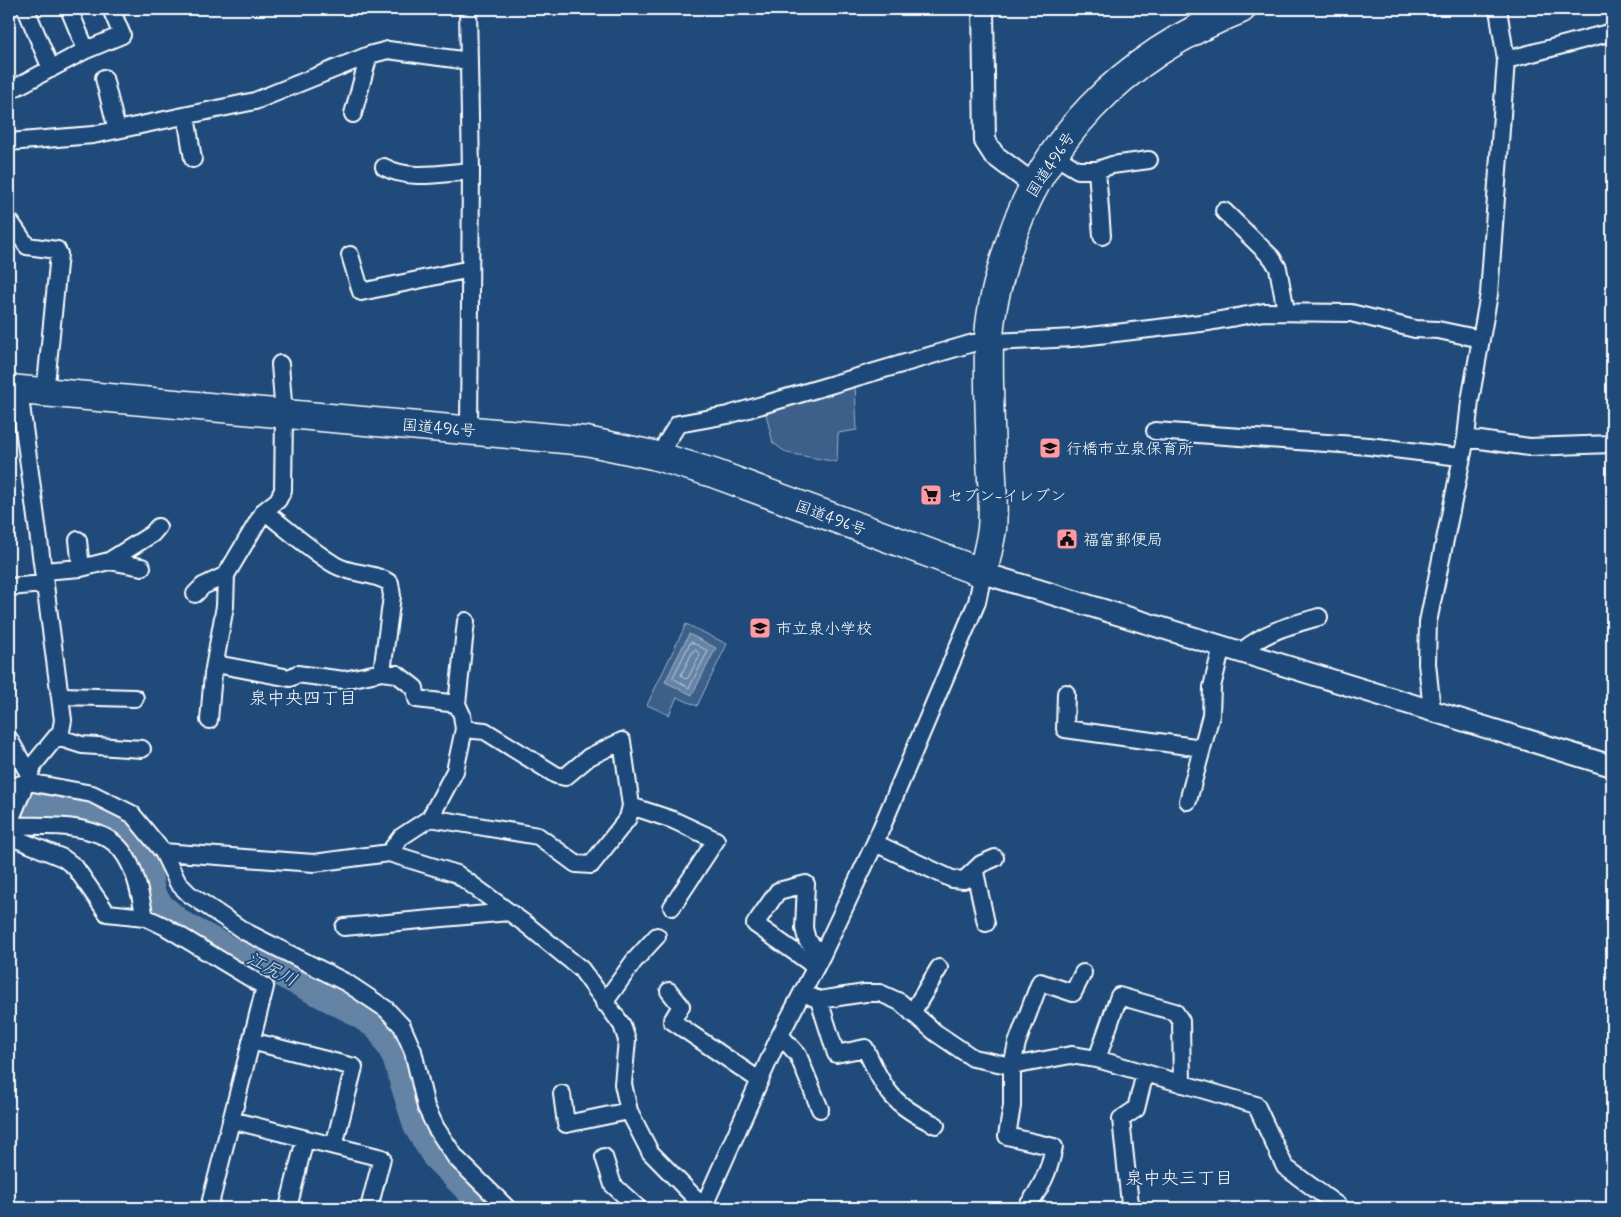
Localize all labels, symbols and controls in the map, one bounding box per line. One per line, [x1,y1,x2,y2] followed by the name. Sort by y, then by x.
[1022,128,1080,202] street label: 国道496号
[401,415,477,442] street label: 国道496号
[1038,436,1062,460] school or university icon: 行橋市立泉保育所
[1066,439,1194,460] place label: 行橋市立泉保育所
[919,483,943,507] supermarket icon: セブン-イレブン
[947,486,1066,507] place label: セブン-イレブン
[792,496,869,541] street label: 国道496号
[1055,527,1079,551] public building icon: 福富郵便局
[1083,530,1163,551] place label: 福富郵便局
[748,616,772,640] school or university icon: 市立泉小学校
[776,619,872,640] place label: 市立泉小学校
[249,687,357,711] district label: 泉中央四丁目
[242,947,301,993] water label: 江尻川
[1125,1167,1233,1191] district label: 泉中央三丁目

